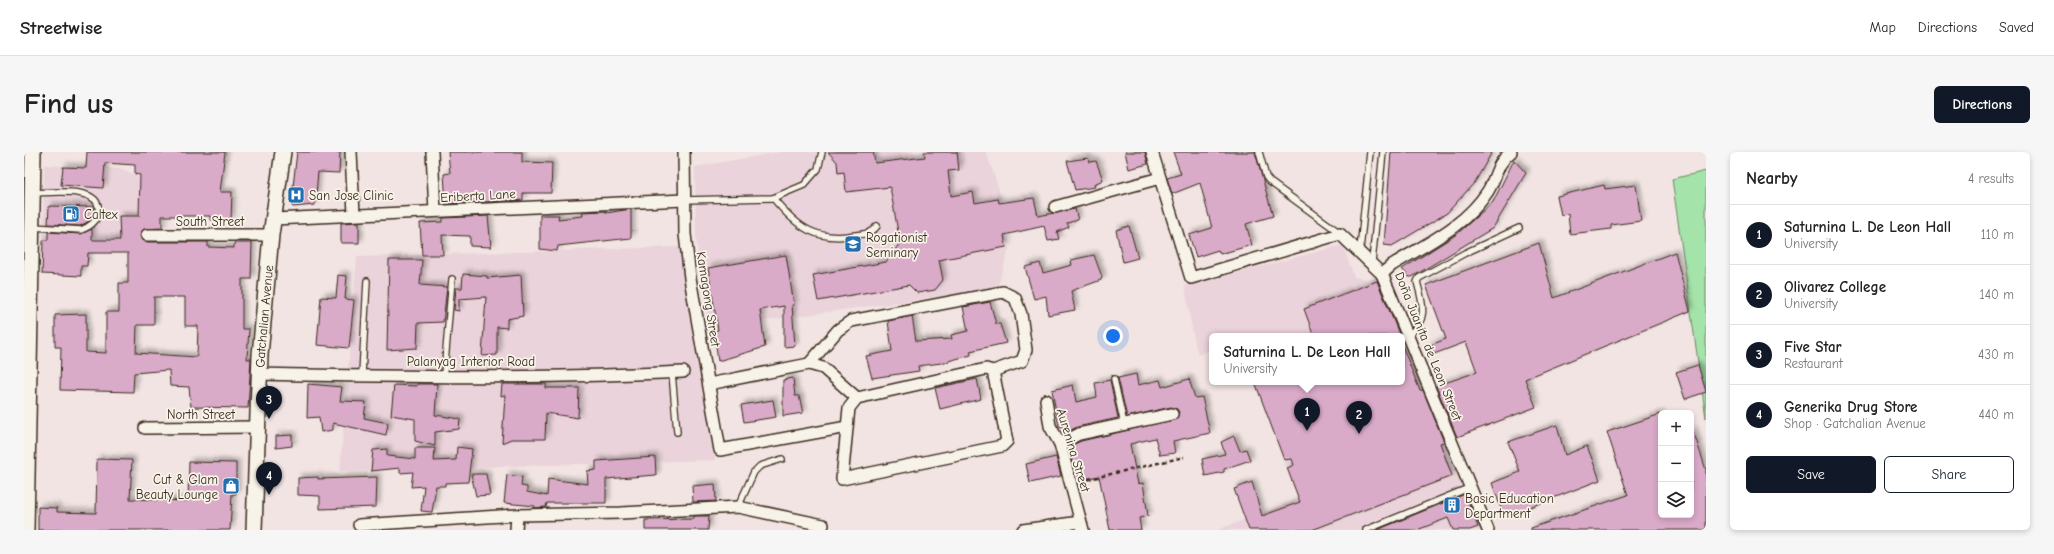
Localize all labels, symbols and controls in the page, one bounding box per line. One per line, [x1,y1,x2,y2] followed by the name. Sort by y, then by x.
[20,17,102,39] text: Streetwise
[1869,19,1896,36] text: Map
[1918,19,1977,36] text: Directions
[1999,19,2034,36] text: Saved
[1934,86,2030,123] button: Directions
[24,88,113,120] text: Find us
[1746,169,1797,188] text: Nearby
[1968,171,2014,186] text: 4 results
[286,185,306,205] hospital icon: San Jose Clinic
[440,186,517,205] street label: Eriberta Lane
[309,188,394,203] place label: San Jose Clinic
[61,204,81,224] fuel station icon: Caltex
[84,207,118,222] place label: Caltex
[176,214,245,229] street label: South Street
[1784,218,1951,236] text: Saturnina L. De Leon Hall
[1756,227,1762,242] text: 1
[1981,227,2014,242] text: 110 m
[866,230,928,260] place label: Rogationist Seminary
[843,234,863,254] school or university icon: Rogationist Seminary
[1784,236,1838,251] text: University
[694,250,724,349] street label: Kamagong Street
[253,264,276,368] street label: Gatchalian Avenue
[1392,270,1466,424] street label: Doña Juanita de Leon Street
[1784,278,1886,296] text: Olivarez College
[1756,287,1762,302] text: 2
[1980,287,2014,302] text: 140 m
[1784,296,1838,311] text: University
[1103,326,1123,346] your location
[1209,333,1405,385] popup
[1784,338,1842,356] text: Five Star
[1224,343,1390,361] text: Saturnina L. De Leon Hall
[1756,347,1762,362] text: 3
[1978,347,2014,362] text: 430 m
[407,354,535,369] street label: Palanyag Interior Road
[1784,356,1843,371] text: Restaurant
[1224,361,1277,376] text: University
[256,386,282,419] pin: 3
[1294,398,1320,431] pin: 1
[1784,398,1917,416] text: Generika Drug Store
[1346,401,1372,434] pin: 2
[167,407,236,422] street label: North Street
[1054,407,1094,495] street label: Aurenina Street
[1756,407,1762,422] text: 4
[1978,407,2014,422] text: 440 m
[1658,410,1694,518] map controls
[1658,410,1694,446] button: +
[1784,416,1926,431] text: Shop · Gatchalian Avenue
[1658,446,1694,482] button: −
[1746,456,1876,493] button: Save
[1884,456,2014,493] button: Share
[256,462,282,495] pin: 4
[136,472,218,502] place label: Cut & Glam Beauty Lounge
[221,476,241,496] shop icon: Cut & Glam Beauty Lounge
[1658,482,1694,518] button: layers
[1465,491,1554,521] place label: Basic Education Department
[1442,495,1462,515] building icon: Basic Education Department

